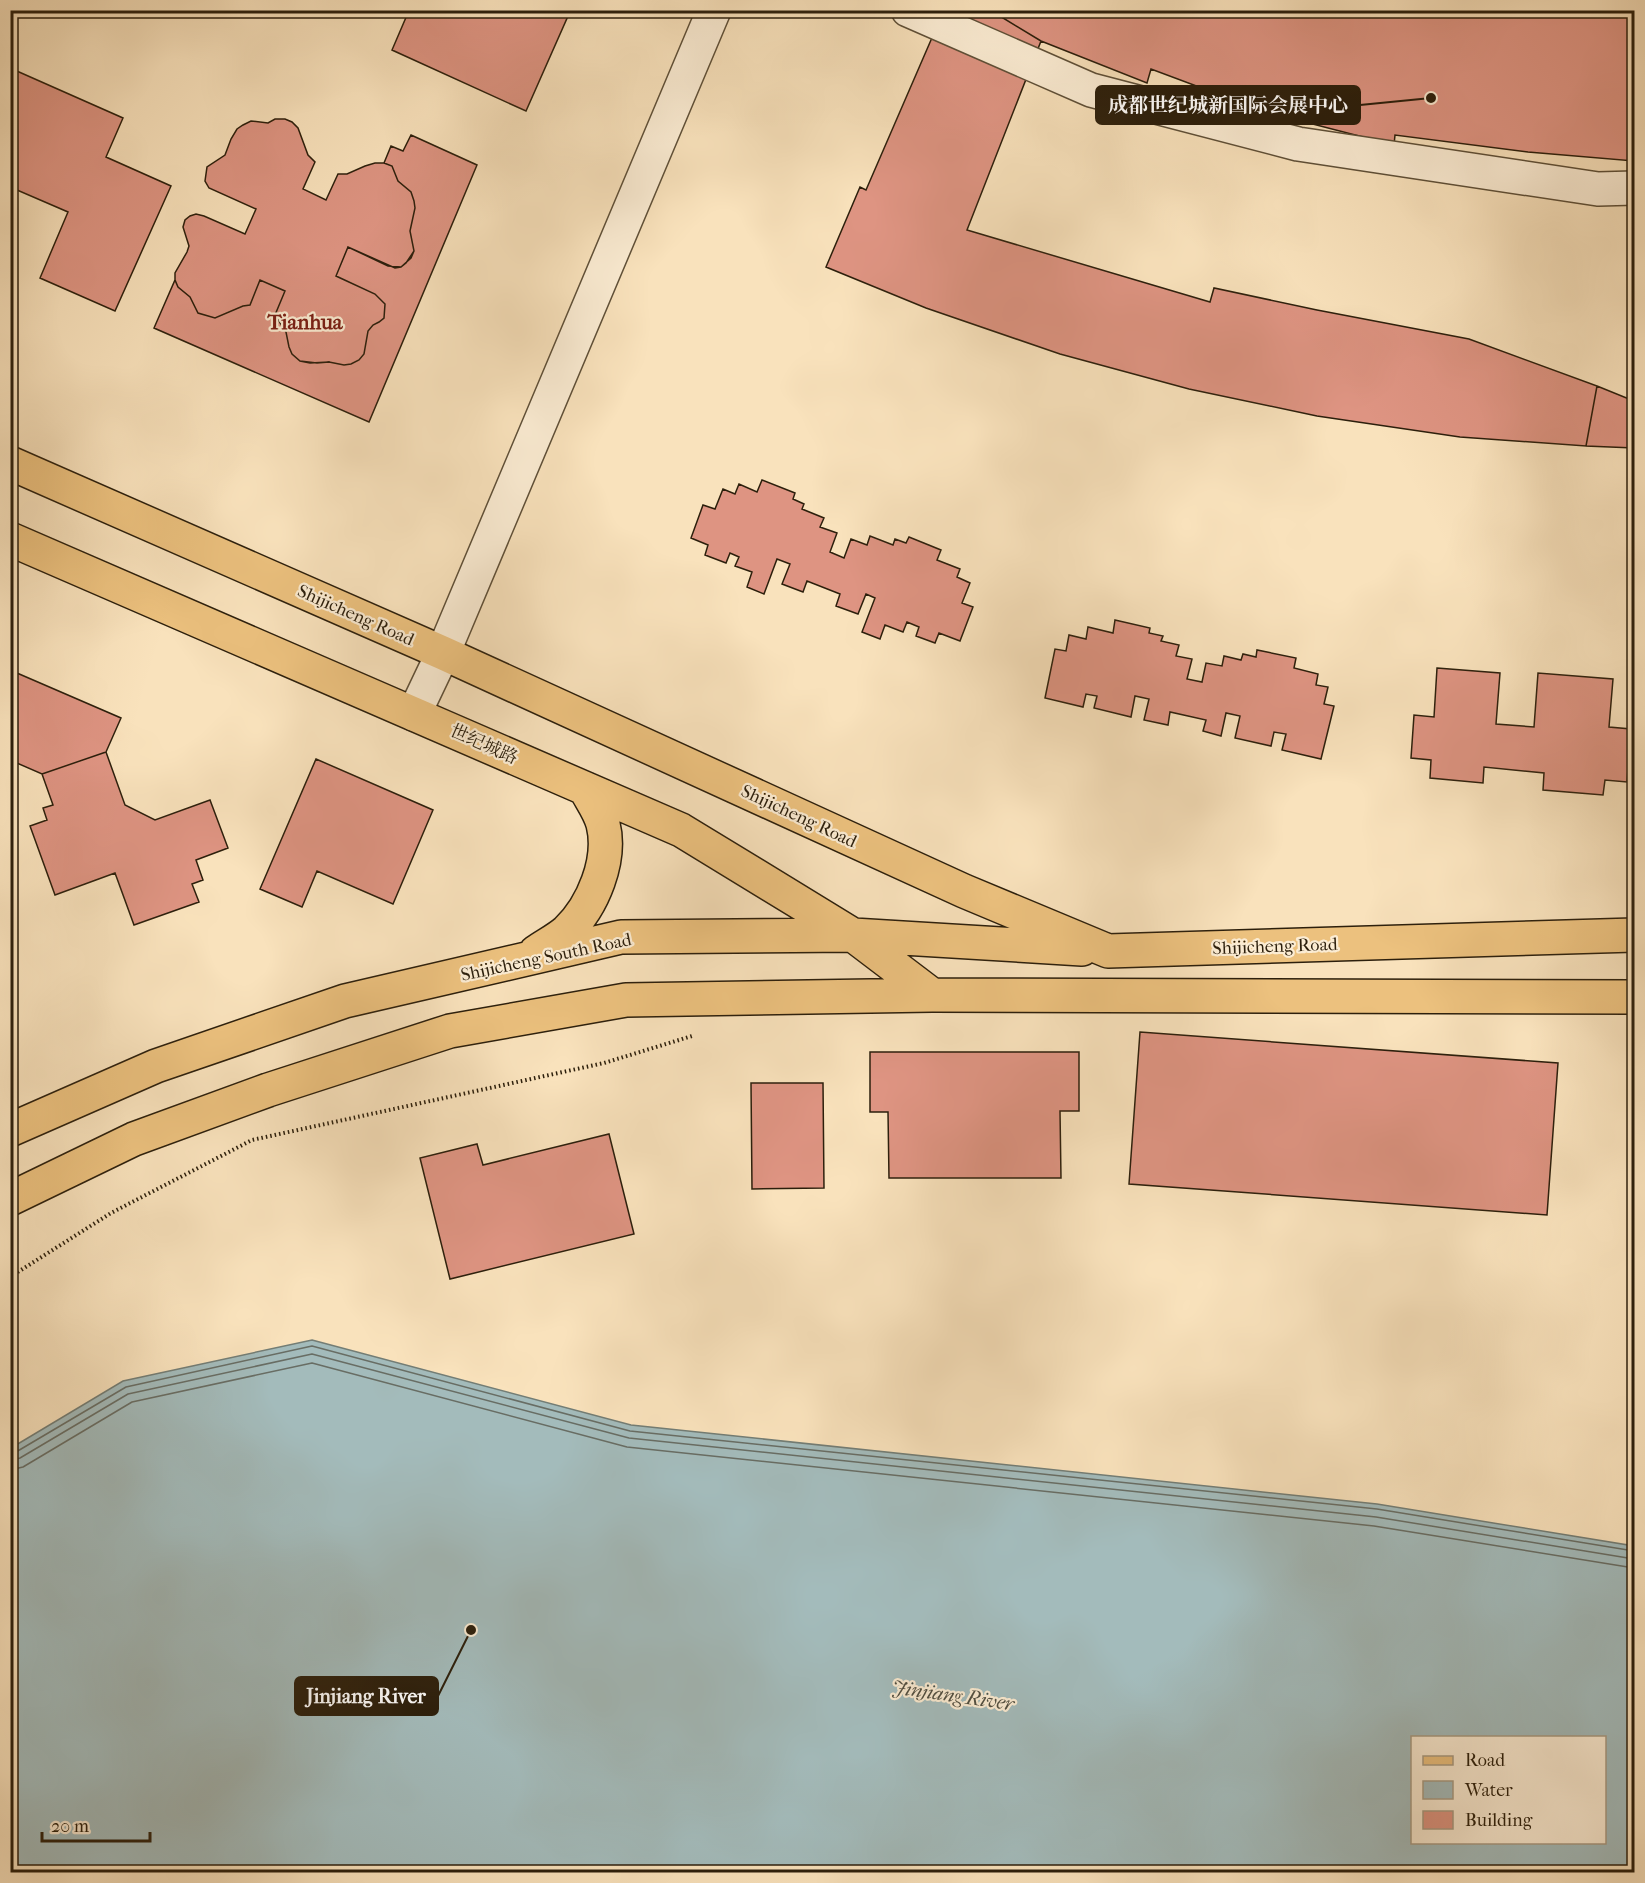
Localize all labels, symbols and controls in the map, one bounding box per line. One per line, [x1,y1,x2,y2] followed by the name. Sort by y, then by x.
[1096,86,1360,124] callout: 成都世纪城新国际会展中心
[1108,94,1348,117] text: 成都世纪城新国际会展中心
[267,310,344,334] district label: Tianhua
[294,580,417,651] street label: Shijicheng Road
[447,720,521,769] street label: 世纪城路
[738,780,860,853] street label: Shijicheng Road
[459,929,634,986] street label: Shijicheng South Road
[1212,934,1338,959] street label: Shijicheng Road
[891,1676,1017,1716] water label: Jinjiang River
[295,1677,438,1715] callout: Jinjiang River
[304,1685,426,1708] text: Jinjiang River
[1411,1736,1606,1844] legend
[1465,1750,1505,1771] text: Road
[1464,1780,1513,1801] text: Water
[42,1805,150,1843] scale bar
[1465,1810,1533,1831] text: Building
[51,1816,89,1837] text: 20 m

